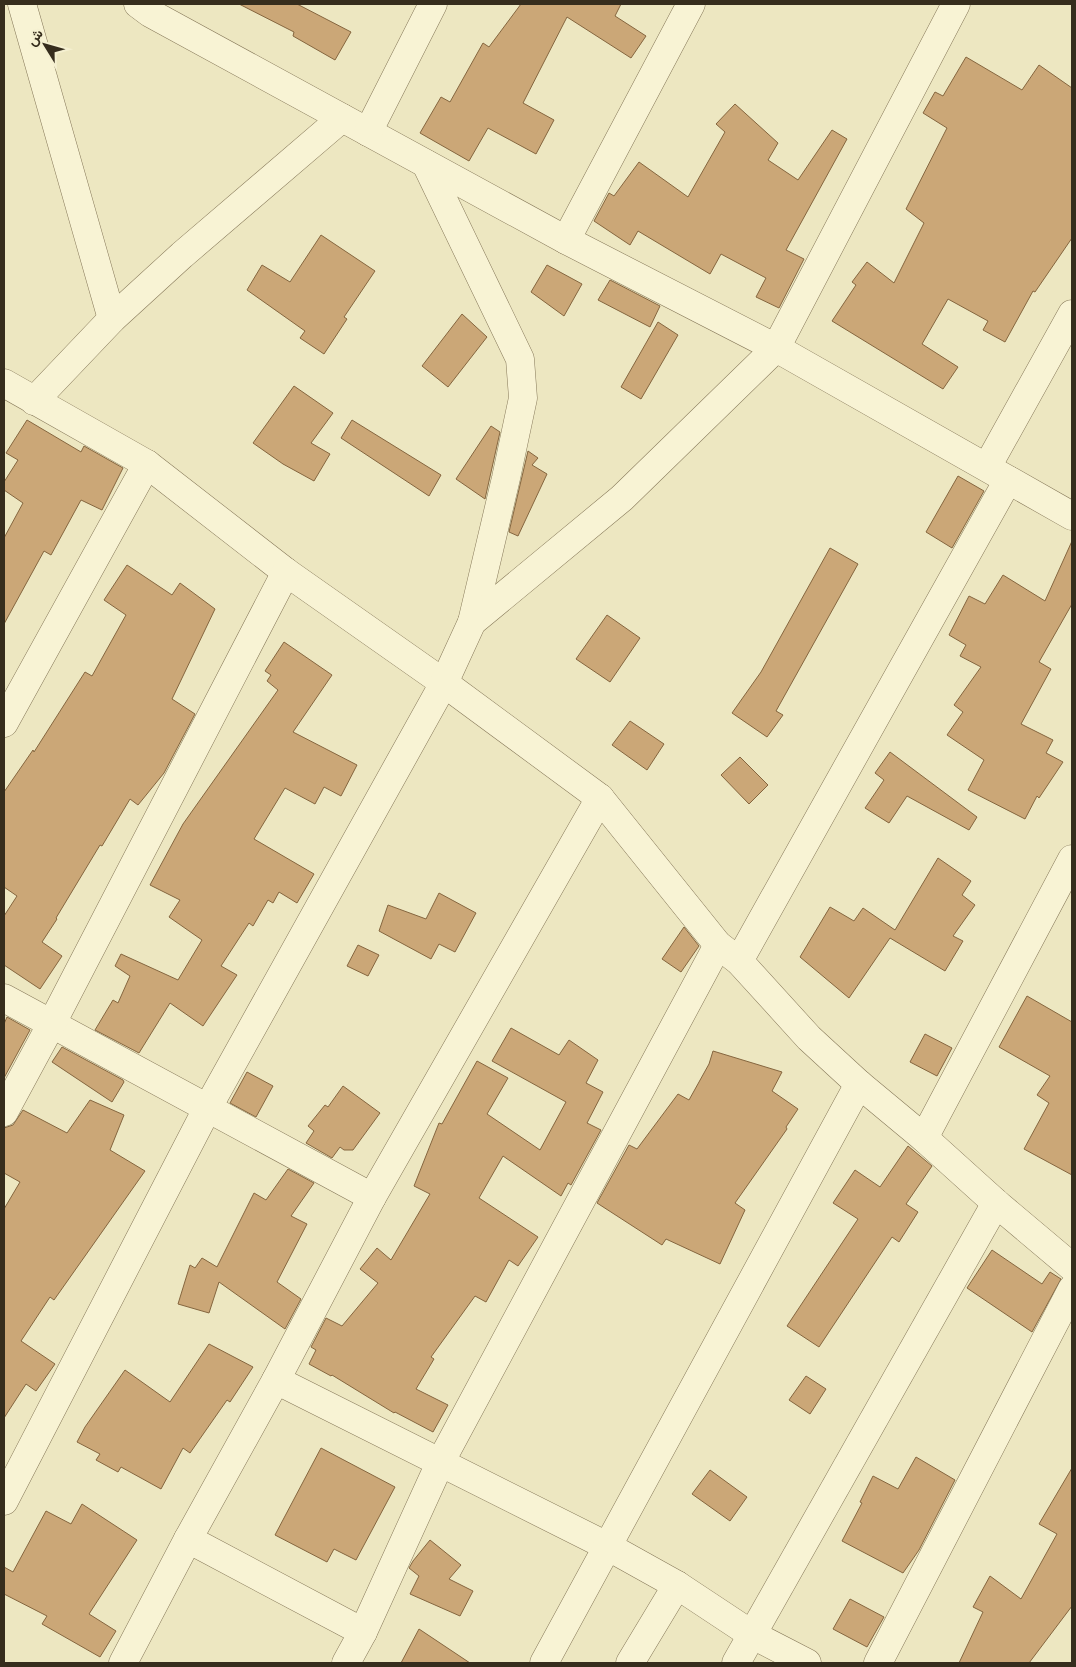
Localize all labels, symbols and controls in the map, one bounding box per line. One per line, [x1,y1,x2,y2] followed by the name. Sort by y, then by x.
[20,20,70,70] north arrow
[24,26,47,49] text: ش

